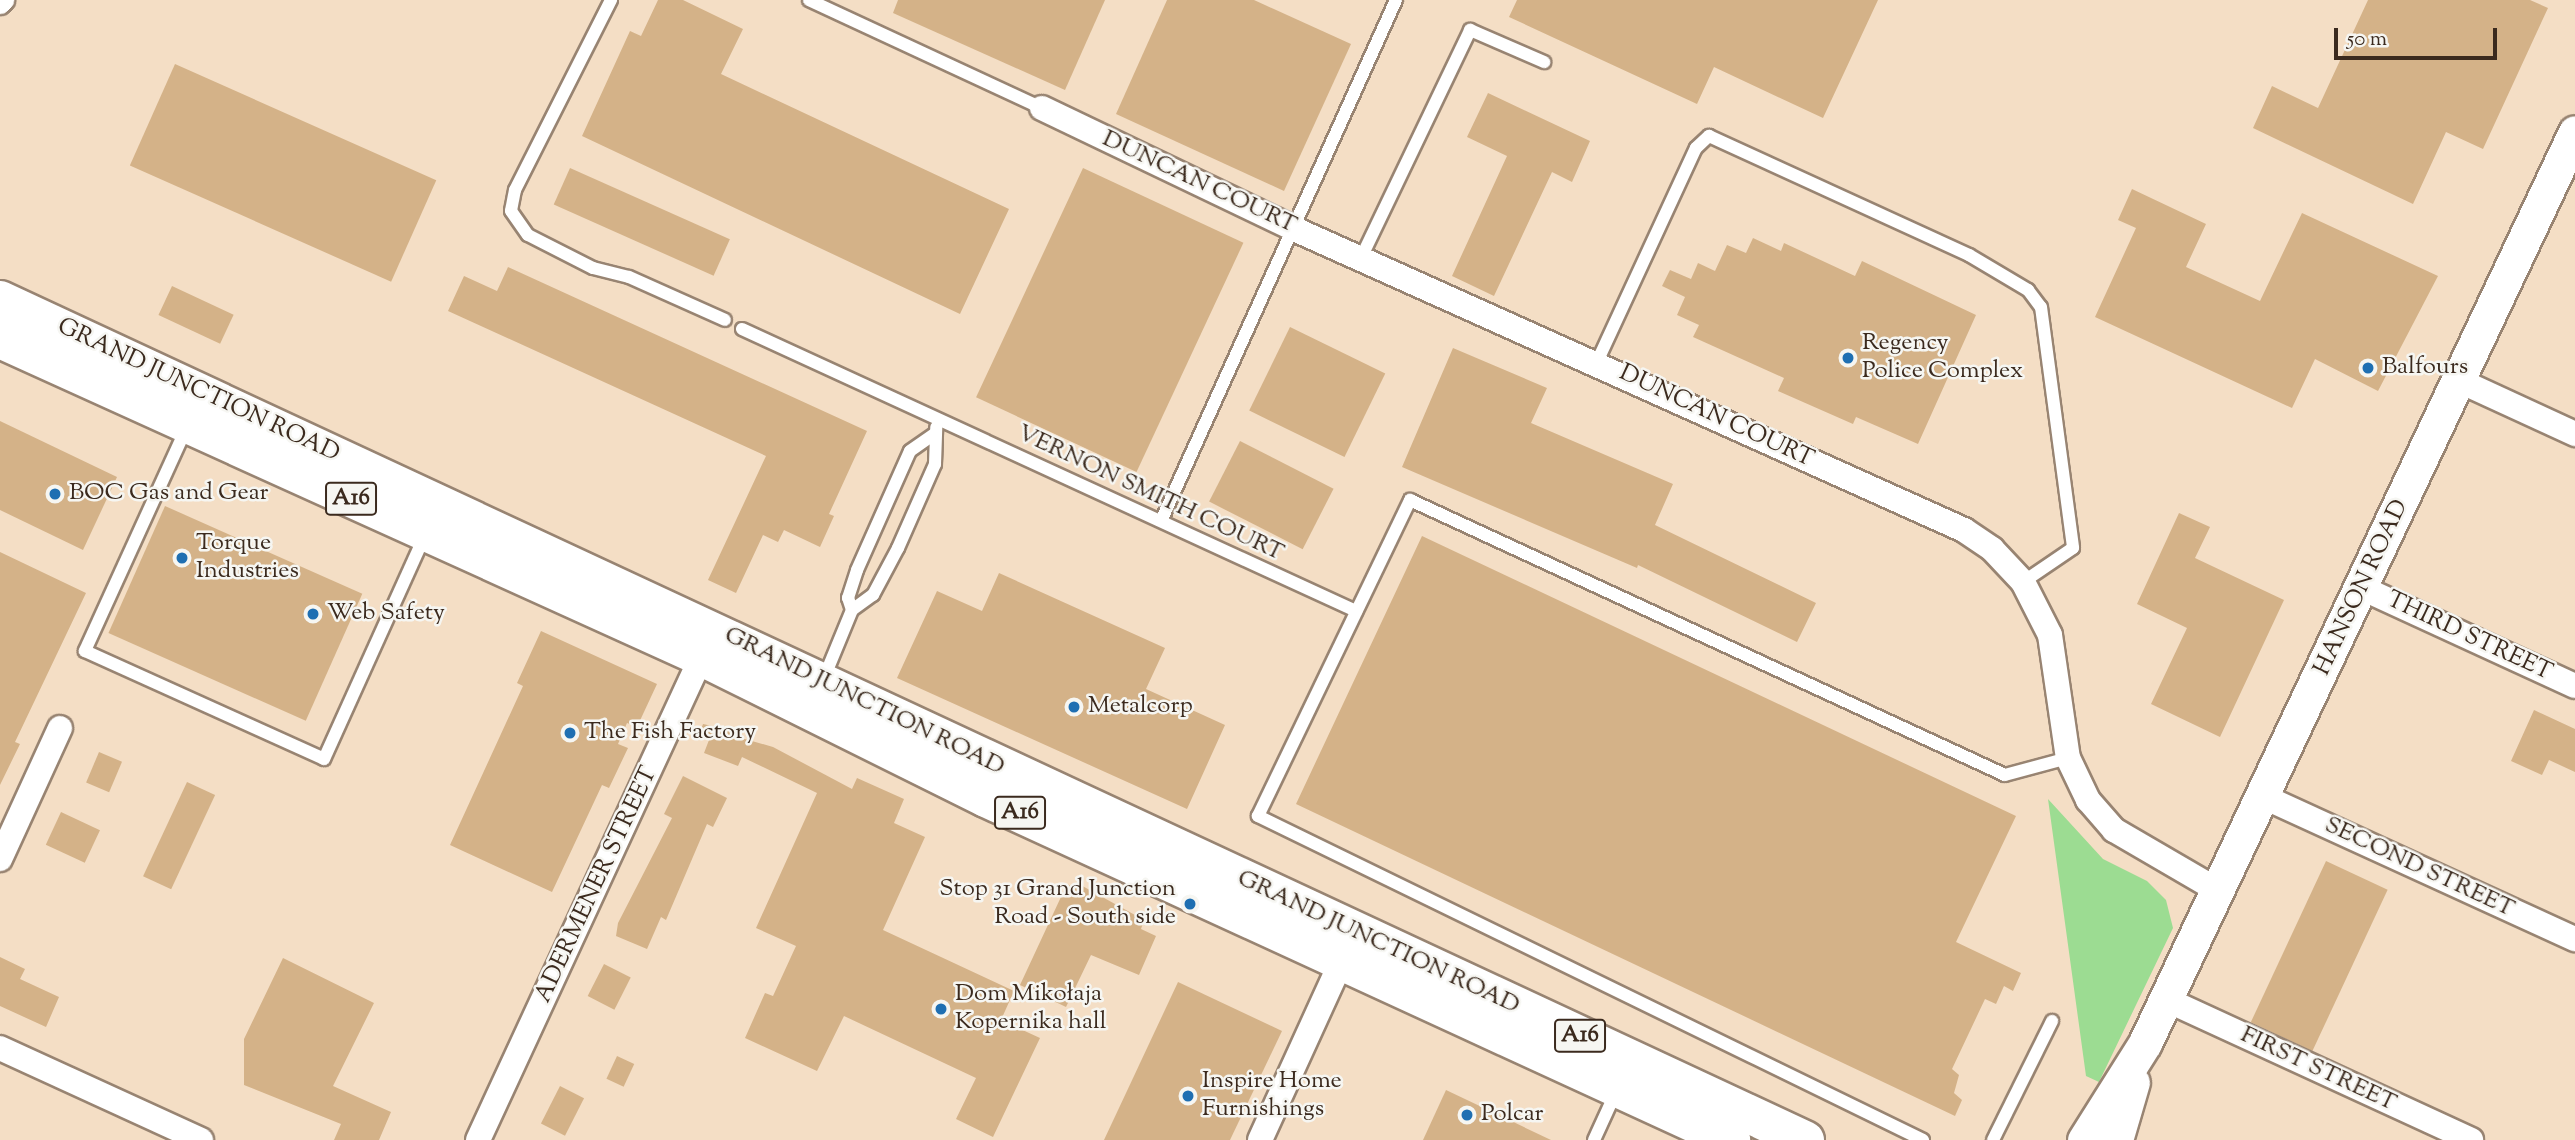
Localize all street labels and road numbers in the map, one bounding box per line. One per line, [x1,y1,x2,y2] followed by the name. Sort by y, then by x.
[1097,125,1301,241] street label: DUNCAN COURT
[52,313,344,469] street label: GRAND JUNCTION ROAD
[1614,359,1818,475] street label: DUNCAN COURT
[1012,419,1288,569] street label: VERNON SMITH COURT
[325,480,377,519] road number: A16
[2309,496,2415,680] street label: HANSON ROAD
[2382,586,2556,688] street label: THIRD STREET
[719,622,1009,782] street label: GRAND JUNCTION ROAD
[530,762,664,1008] street label: ADERMENER STREET
[994,793,1046,832] road number: A16
[2320,811,2518,925] street label: SECOND STREET
[1232,865,1524,1021] street label: GRAND JUNCTION ROAD
[1554,1016,1606,1056] road number: A16
[2236,1021,2400,1119] street label: FIRST STREET

